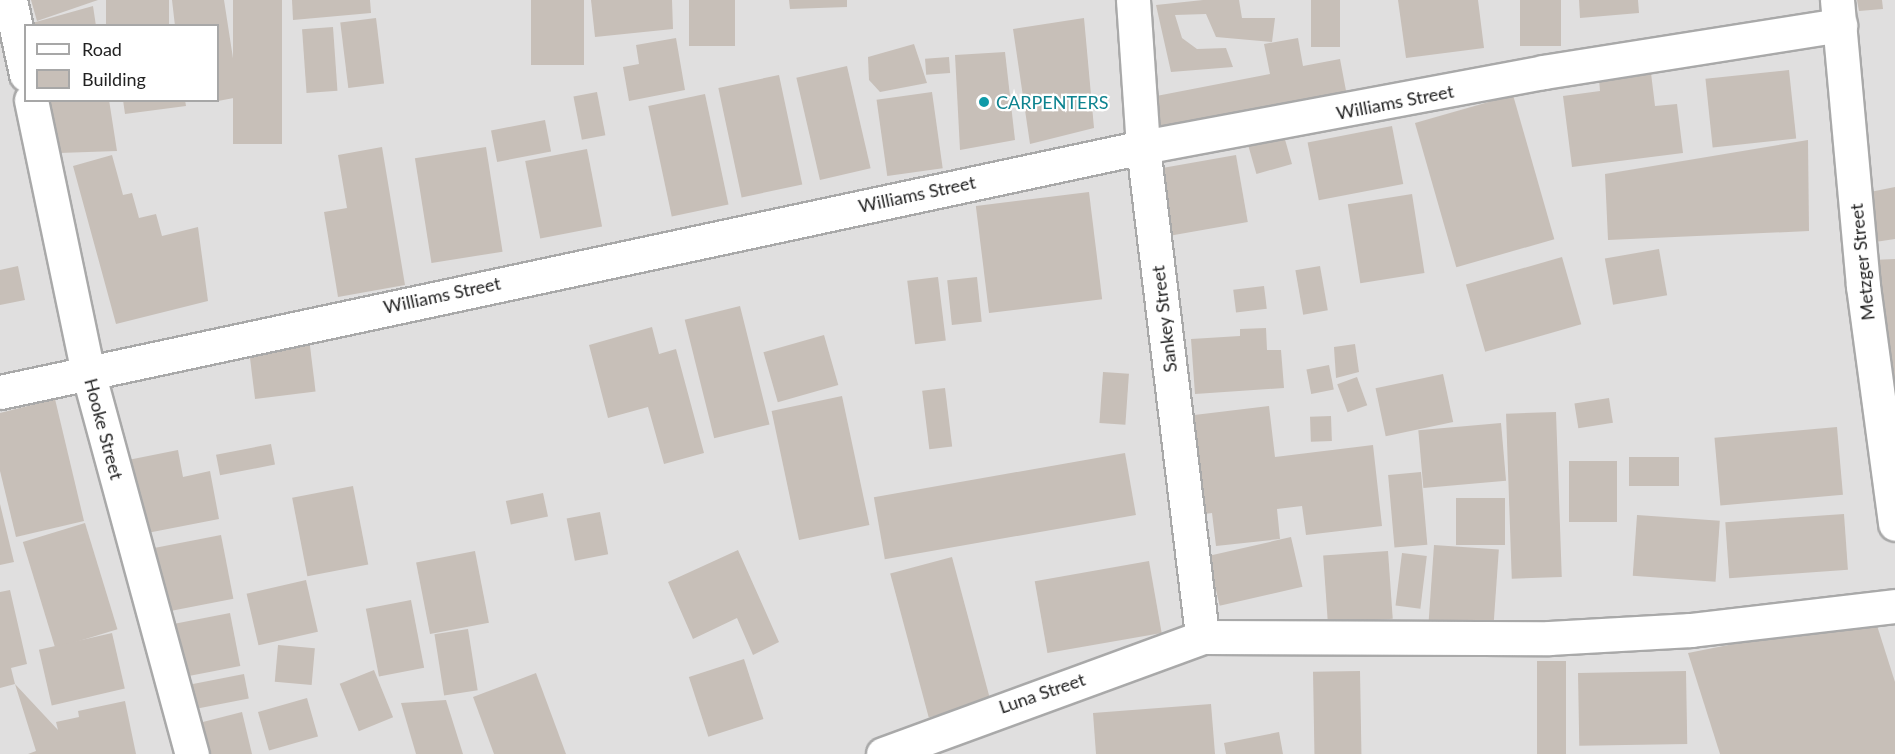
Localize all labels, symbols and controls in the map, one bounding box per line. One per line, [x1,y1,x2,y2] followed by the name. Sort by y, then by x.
[24,24,219,102] legend
[82,38,122,60] text: Road
[82,68,146,90] text: Building
[1334,80,1456,124] street label: Williams Street
[996,91,1108,113] place label: CARPENTERS
[977,95,991,109] marker: CARPENTERS
[856,171,978,217] street label: Williams Street
[1845,202,1879,322] street label: Metzger Street
[1147,264,1181,374] street label: Sankey Street
[381,272,503,318] street label: Williams Street
[80,376,128,482] street label: Hooke Street
[996,668,1088,718] street label: Luna Street

